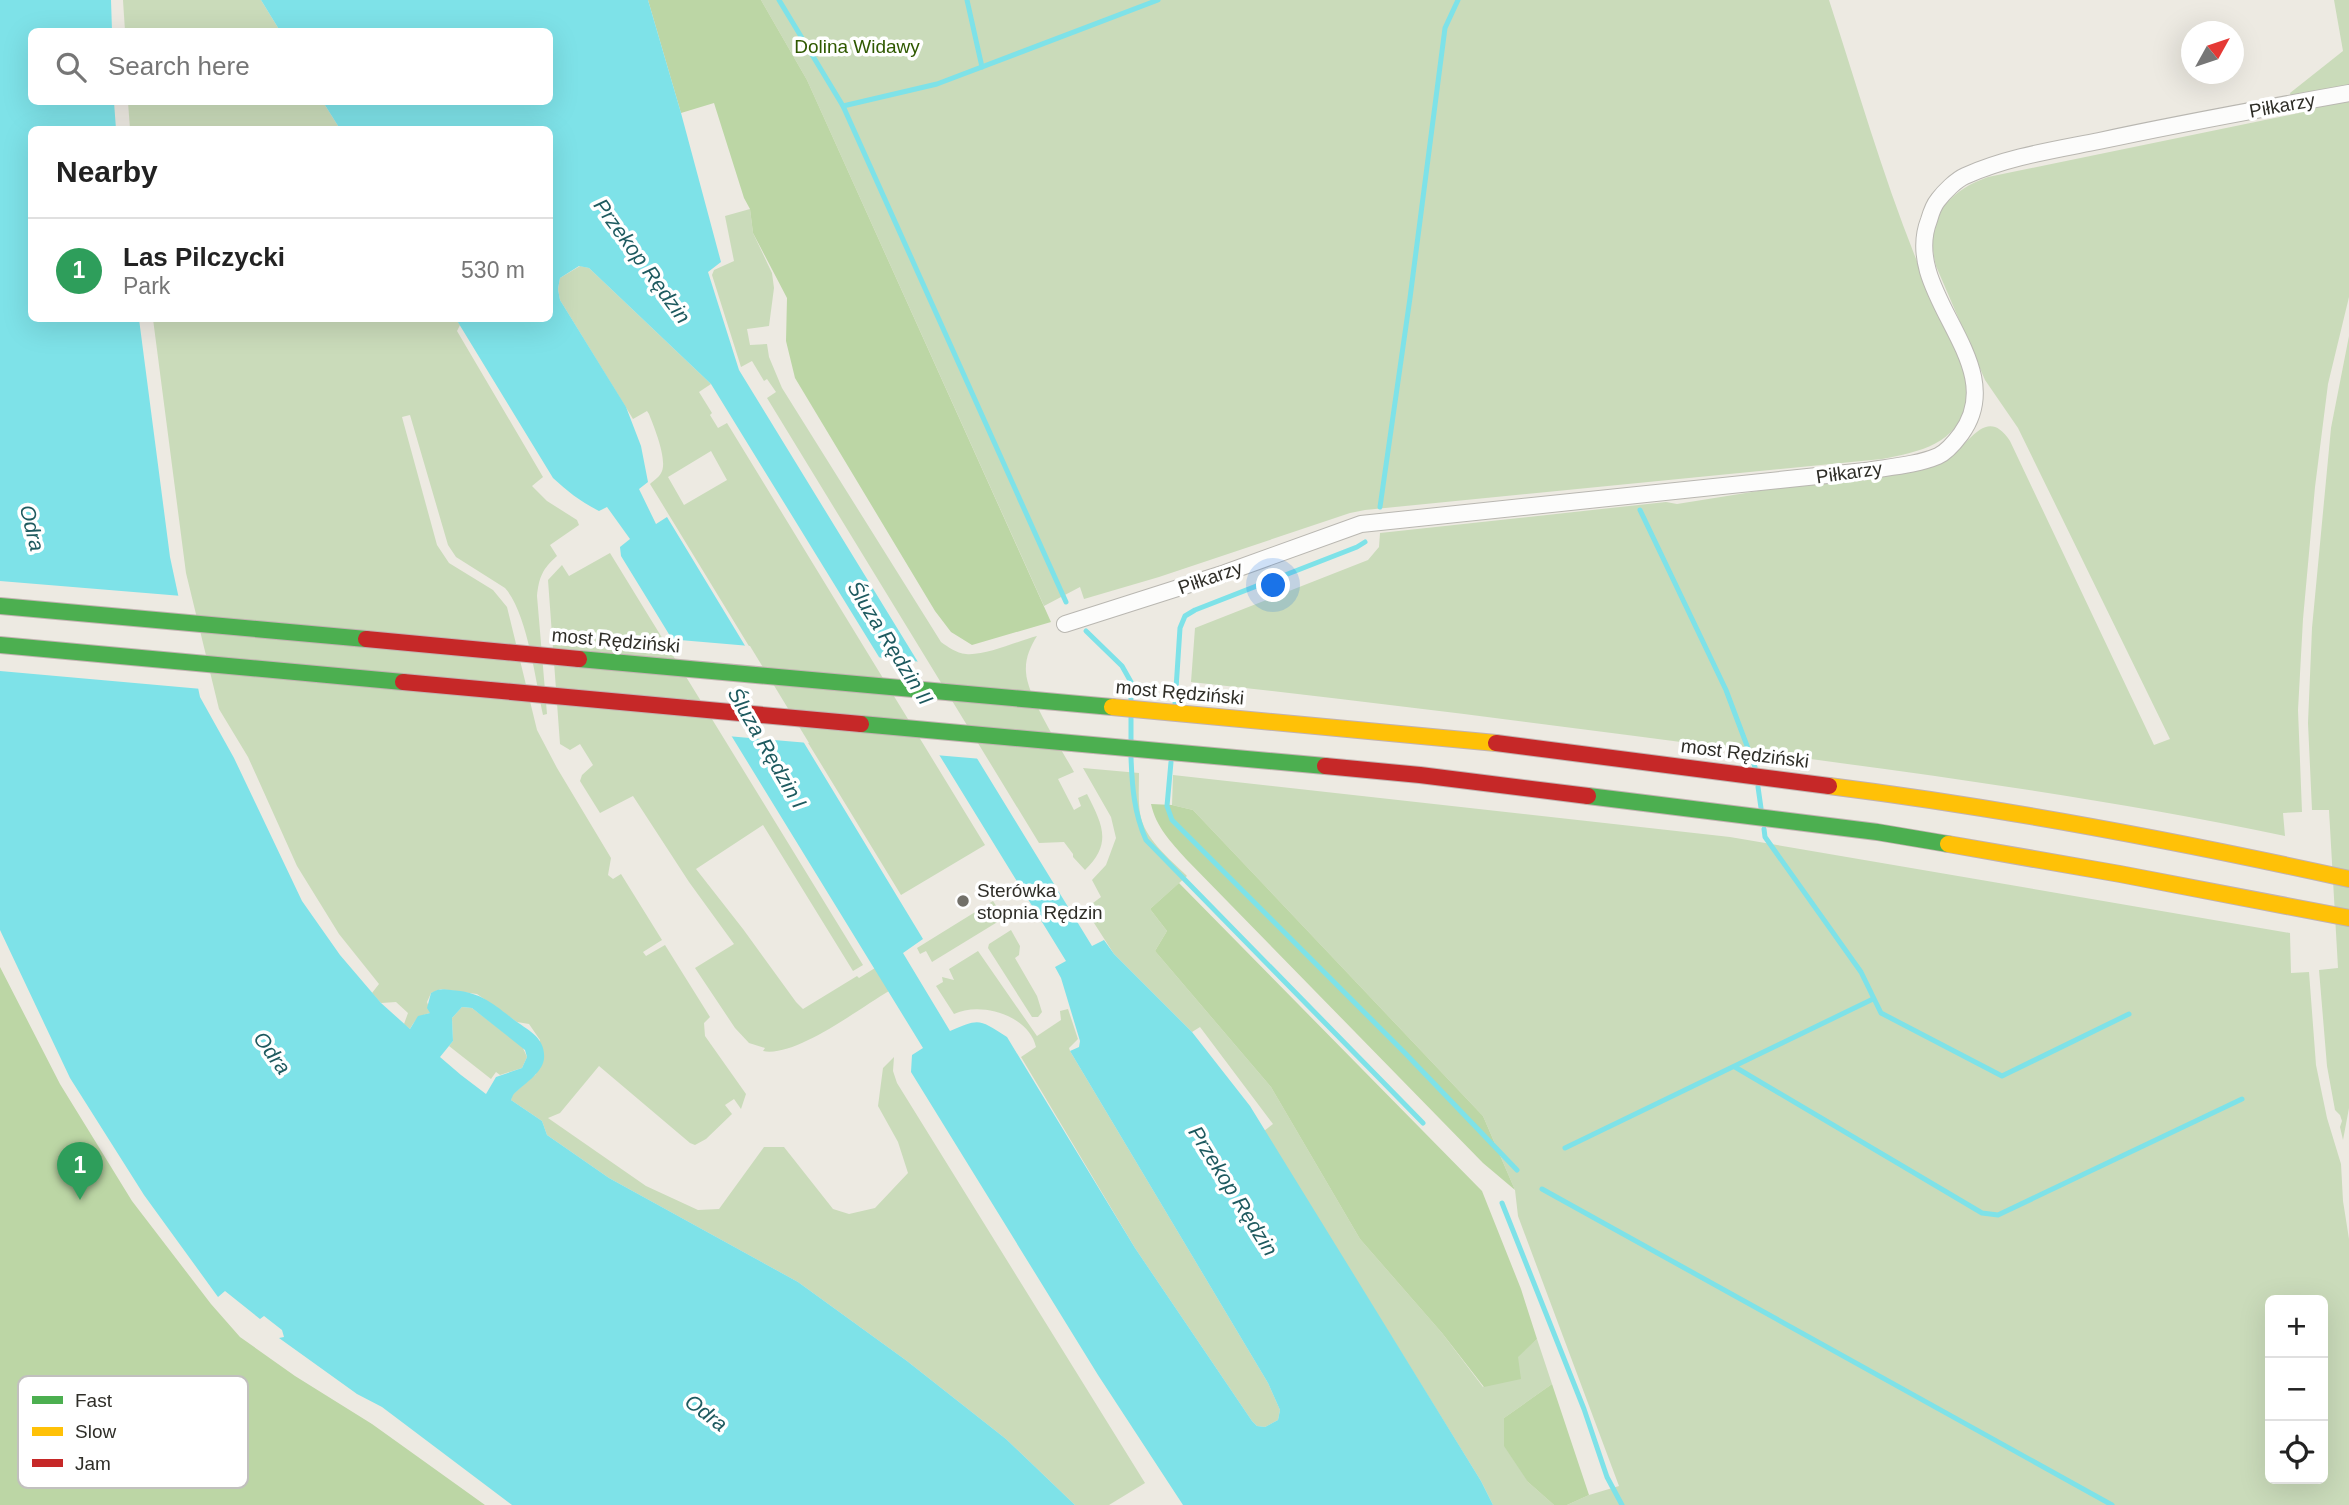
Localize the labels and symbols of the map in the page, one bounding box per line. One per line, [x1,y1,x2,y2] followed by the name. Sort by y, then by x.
[2181,21,2244,84] north arrow
[794,36,920,57] park label: Dolina Widawy
[2248,89,2317,122] street label: Piłkarzy
[590,194,695,327] water label: Przekop Rędzin
[1815,457,1884,488] street label: Piłkarzy
[16,502,49,553] water label: Odra
[1175,557,1245,598] street label: Piłkarzy
[1256,568,1290,602] your location
[843,577,938,709] water label: Śluza Rędzin II
[551,624,681,657] street label: most Rędziński
[1115,676,1245,709] street label: most Rędziński
[724,683,811,812] water label: Śluza Rędzin I
[1680,735,1810,772] street label: most Rędziński
[977,880,1103,923] place label: Sterówka stopnia Rędzin
[955,893,971,909] marker: Sterówka stopnia Rędzin
[249,1027,295,1078] water label: Odra
[1184,1122,1282,1260] water label: Przekop Rędzin
[57,1142,103,1200] pin: 1
[18,1376,248,1488] legend
[681,1389,732,1436] water label: Odra
[75,1390,113,1411] text: Fast
[75,1421,116,1442] text: Slow
[75,1453,111,1474] text: Jam

